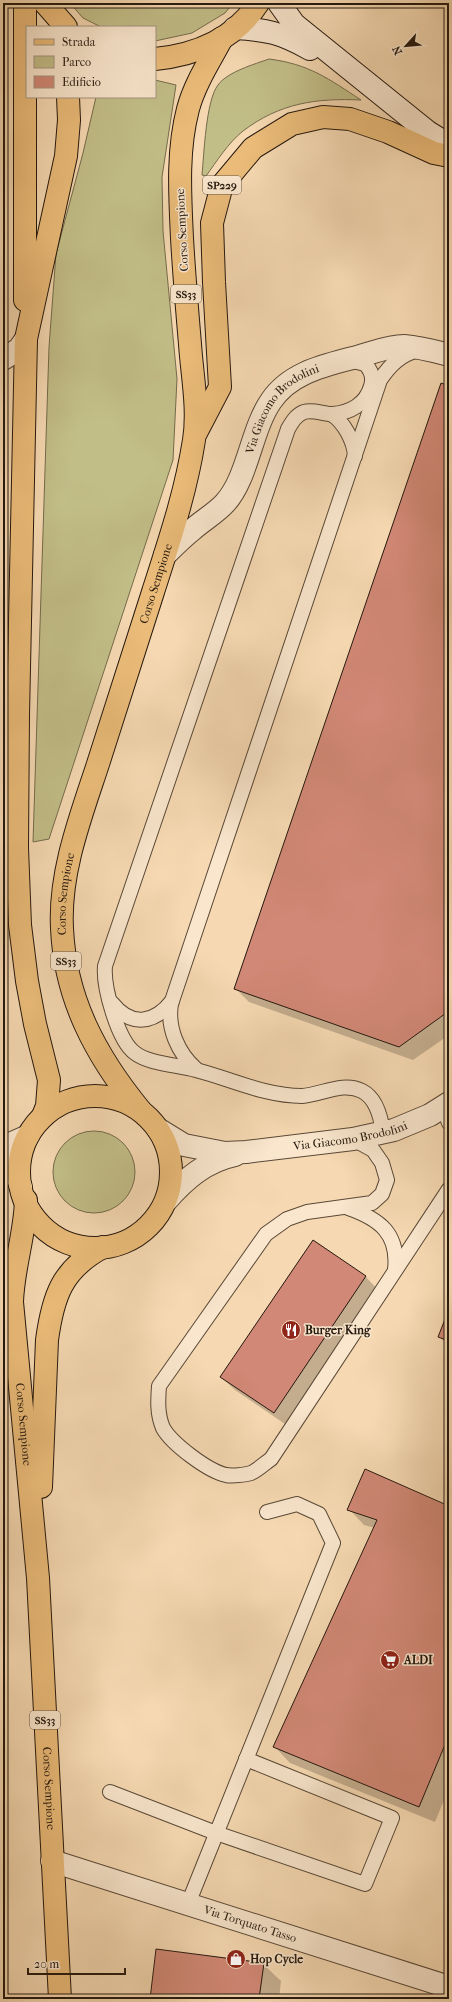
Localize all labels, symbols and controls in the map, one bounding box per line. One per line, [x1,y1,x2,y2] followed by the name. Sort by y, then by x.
[26,26,156,98] legend
[386,26,426,66] north arrow
[62,35,96,49] text: Strada
[390,43,405,57] text: N
[62,55,91,69] text: Parco
[62,75,101,89] text: Edificio
[203,176,241,194] road number: SP229
[173,188,191,272] street label: Corso Sempione
[171,285,201,303] road number: SS33
[242,361,321,456] street label: Via Giacomo Brodolini
[136,542,175,625] street label: Corso Sempione
[55,851,77,936] street label: Corso Sempione
[51,952,81,970] road number: SS33
[292,1118,410,1153] street label: Via Giacomo Brodolini
[280,1319,302,1341] restaurant icon: Burger King
[305,1323,371,1338] place label: Burger King
[13,1382,34,1467] street label: Corso Sempione
[379,1649,401,1671] supermarket icon: ALDI
[403,1653,433,1667] place label: ALDI
[30,1711,60,1729] road number: SS33
[40,1747,58,1830] street label: Corso Sempione
[201,1902,298,1945] street label: Via Torquato Tasso
[225,1948,247,1970] shop icon: Hop Cycle
[28,1950,125,1976] scale bar
[250,1952,303,1967] place label: Hop Cycle
[34,1957,59,1971] text: 20 m

